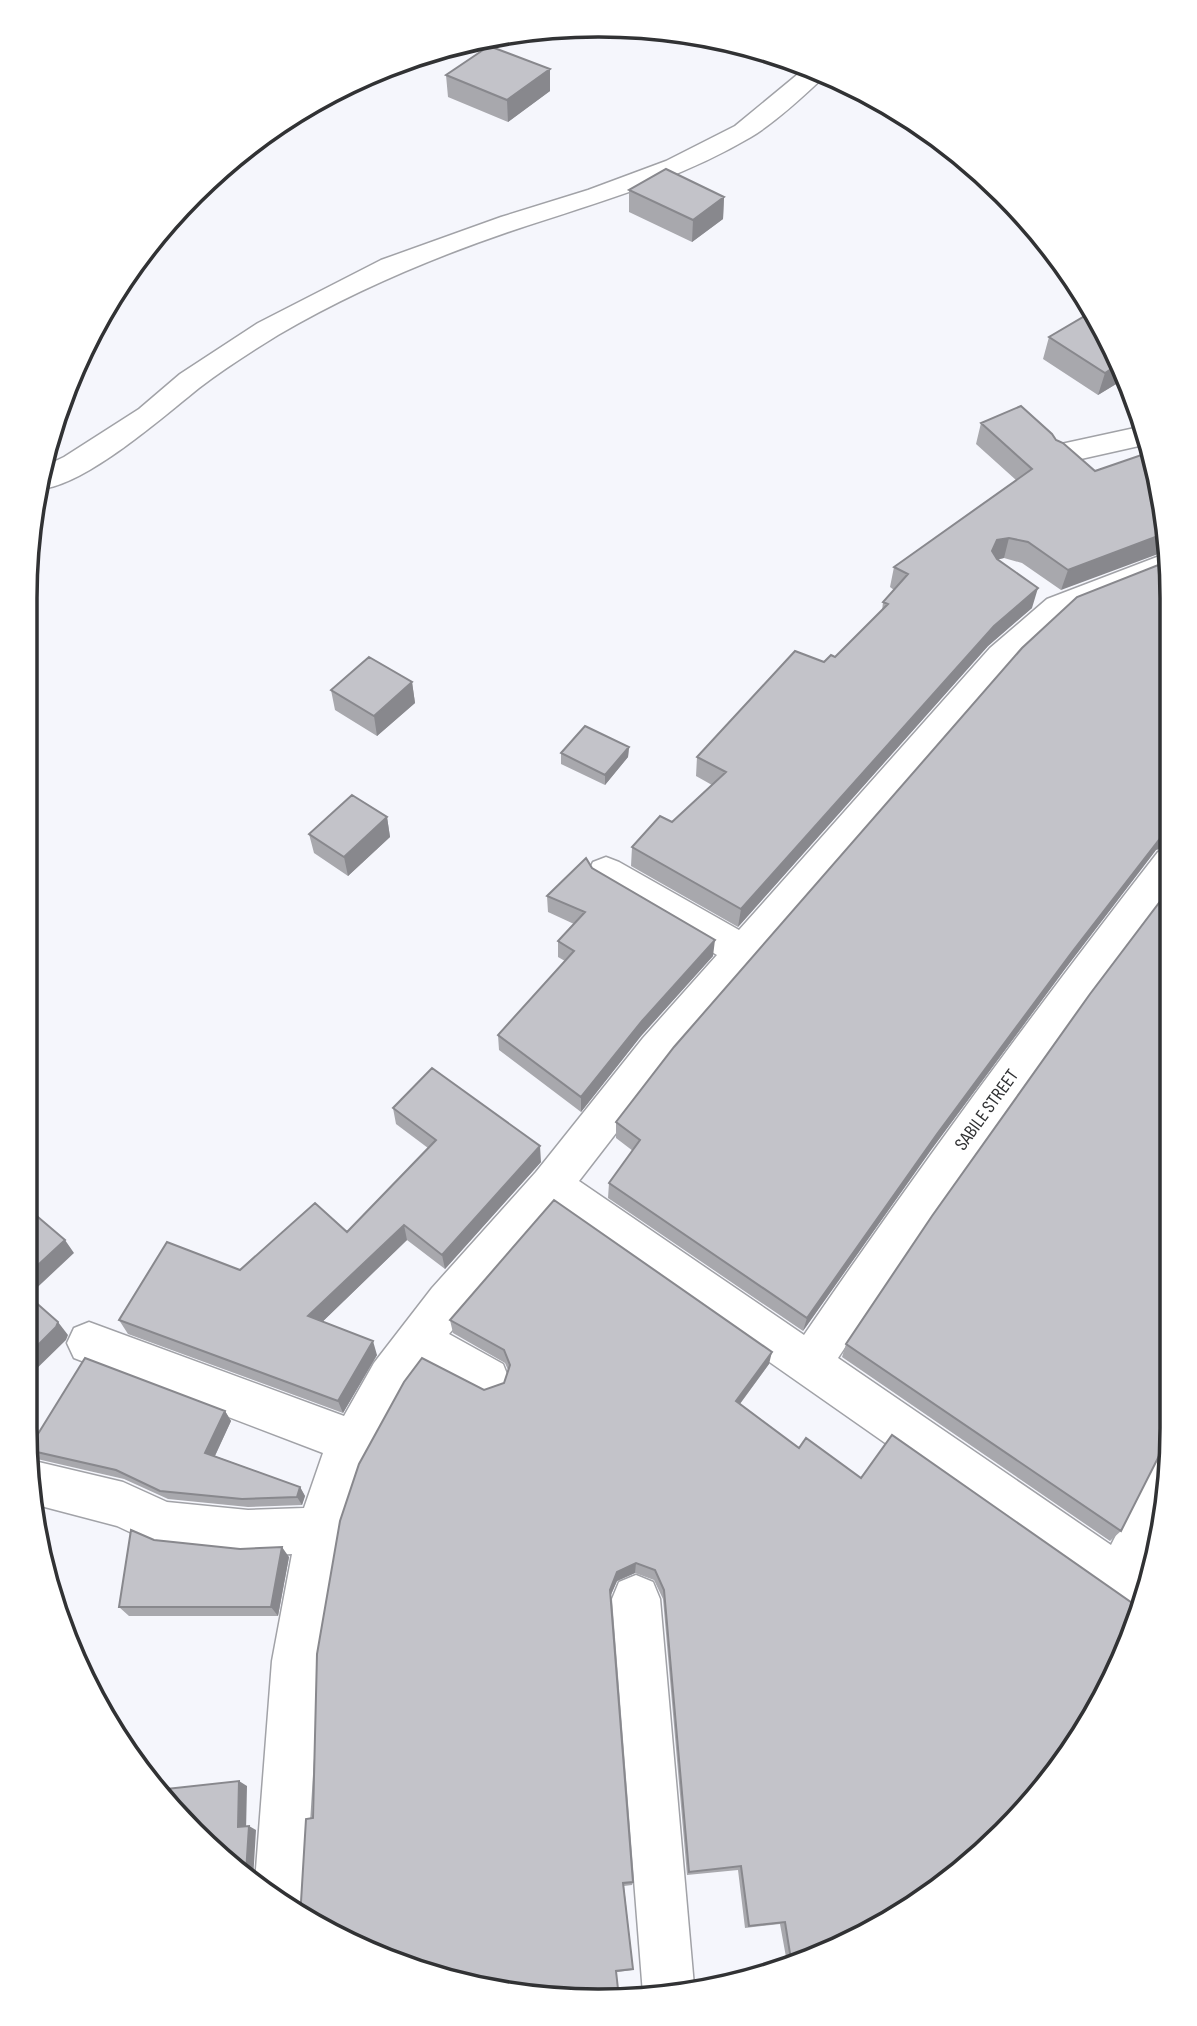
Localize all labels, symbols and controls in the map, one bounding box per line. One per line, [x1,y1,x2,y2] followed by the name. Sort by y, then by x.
[950,1065,1024,1155] street label: SABILE STREET

